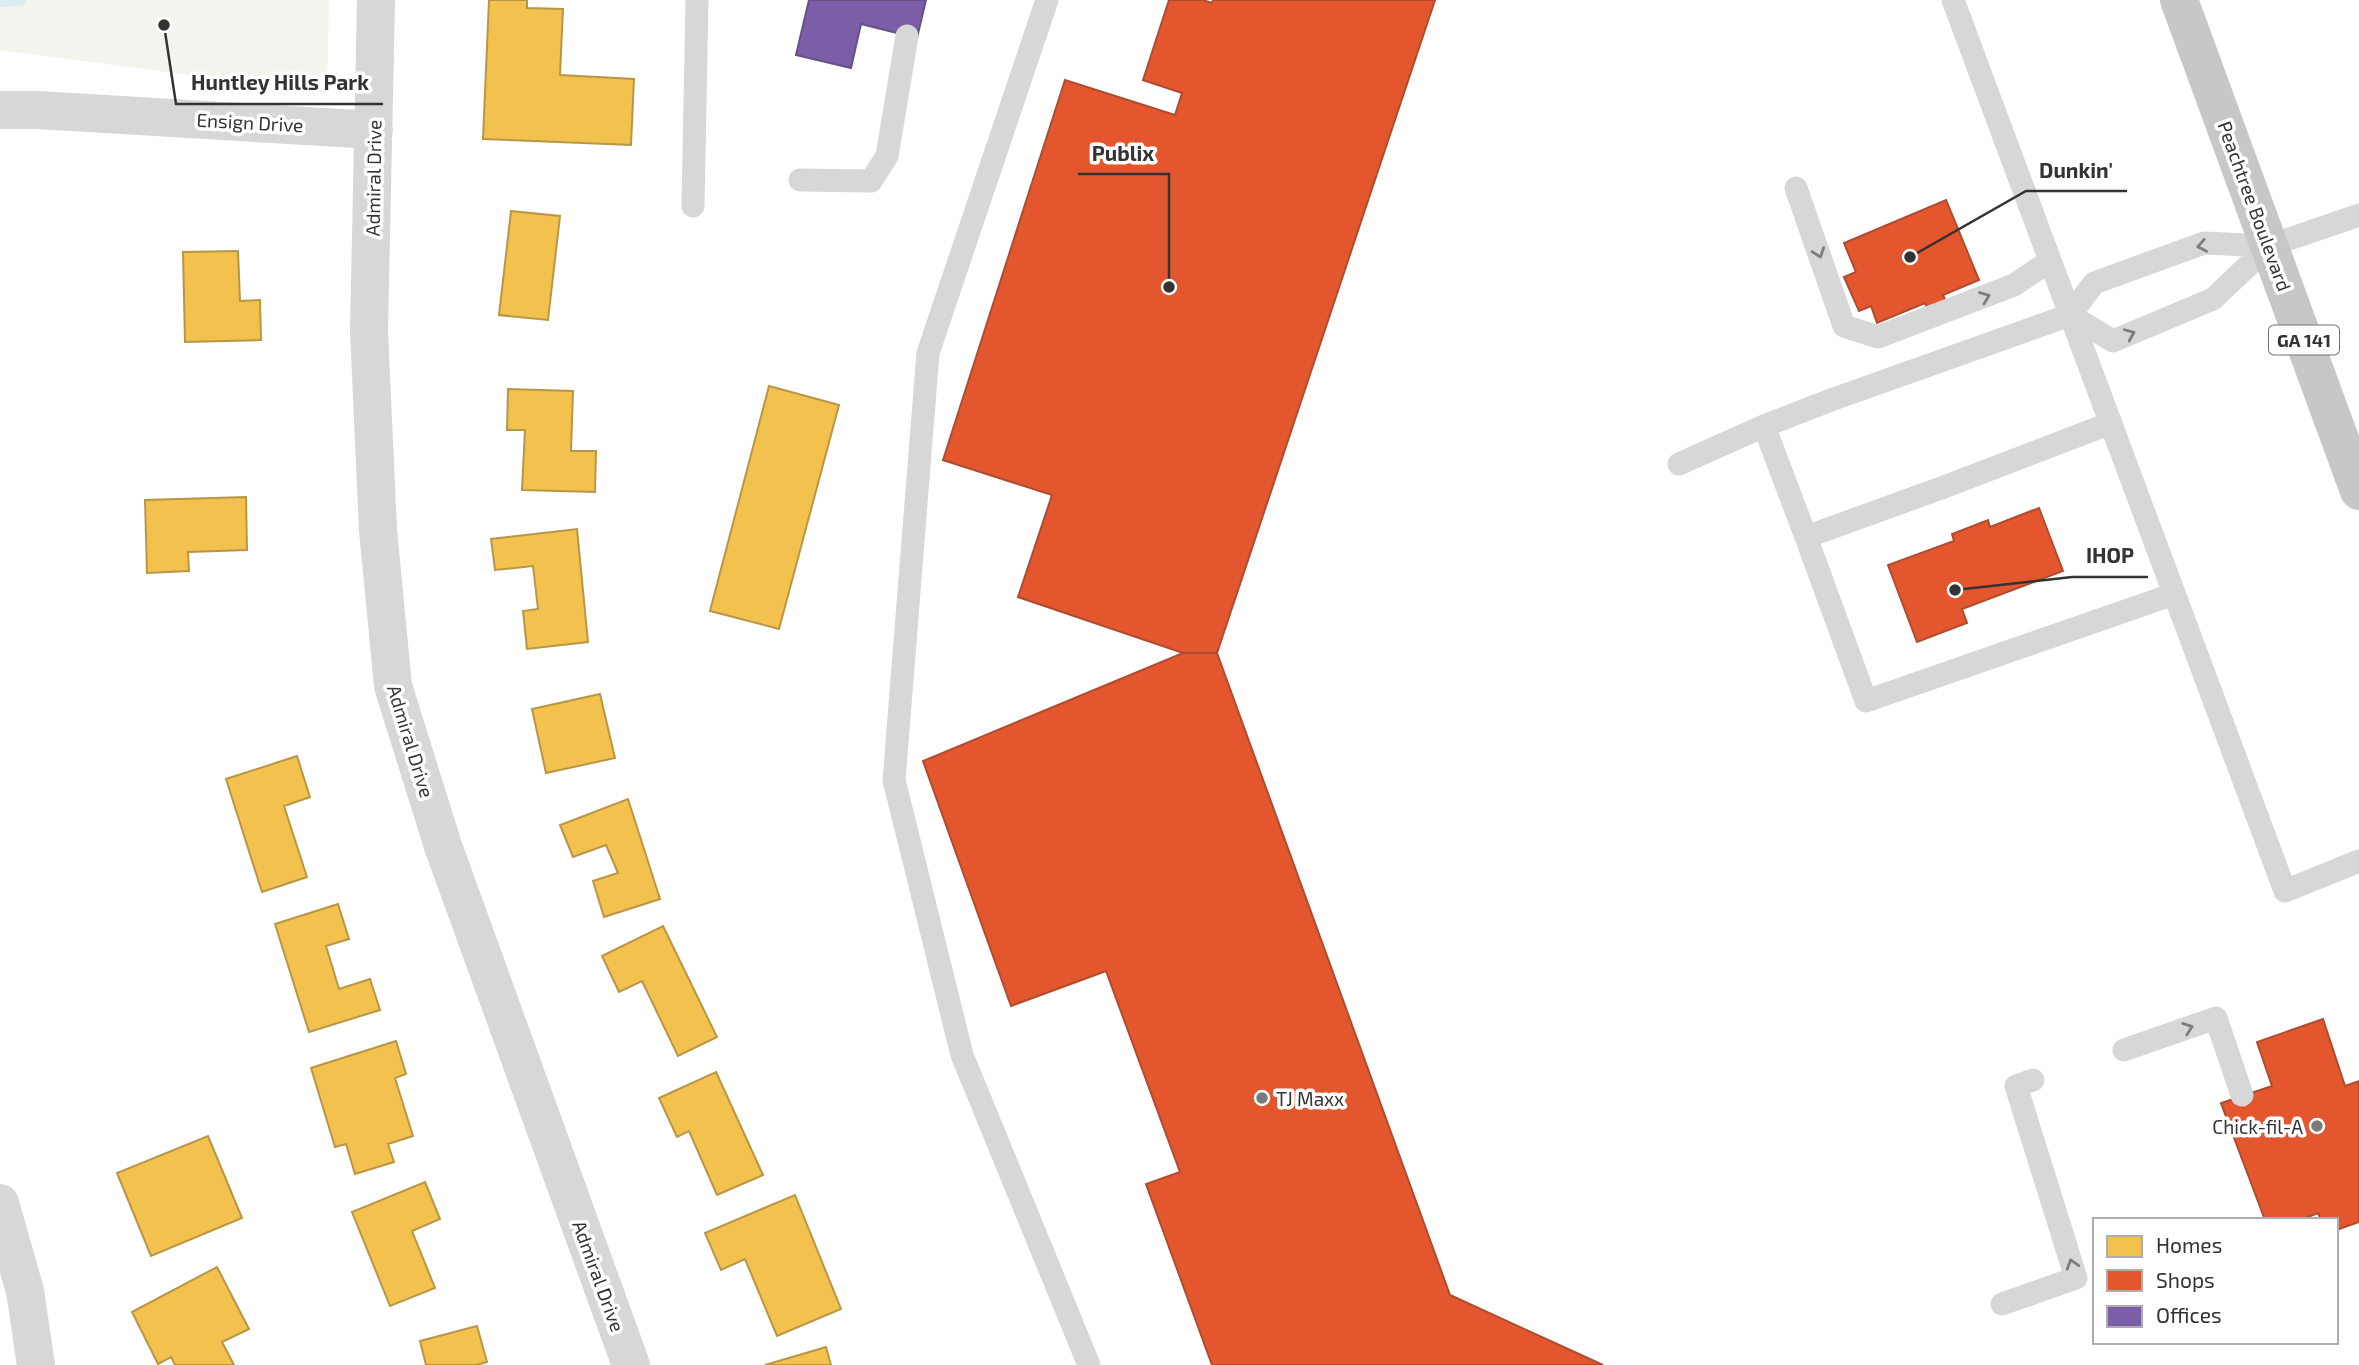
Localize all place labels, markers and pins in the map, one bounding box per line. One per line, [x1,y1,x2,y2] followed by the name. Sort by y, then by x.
[176,62,383,104] callout: Huntley Hills Park
[1078,132,1169,174] callout: Publix
[2026,149,2127,191] callout: Dunkin'
[2072,535,2148,577] callout: IHOP
[1276,1087,1344,1110] place label: TJ Maxx
[1254,1090,1270,1106] marker: TJ Maxx
[2212,1115,2303,1138] place label: Chick-fil-A
[2309,1118,2325,1134] marker: Chick-fil-A

